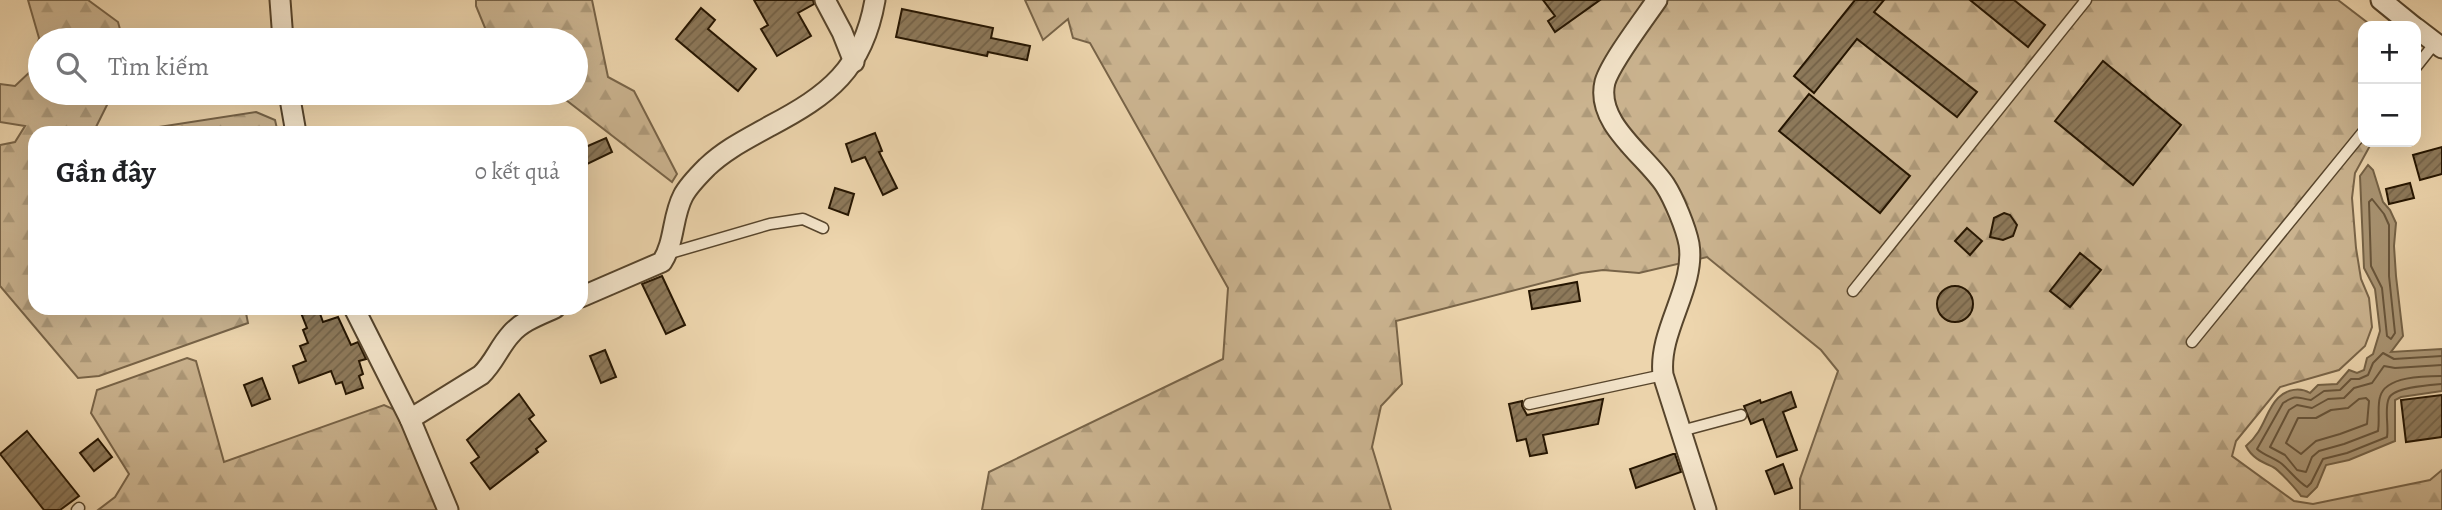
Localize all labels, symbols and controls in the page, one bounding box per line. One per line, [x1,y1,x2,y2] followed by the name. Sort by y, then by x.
[2358,21,2421,147] map controls
[2358,21,2421,84] button: +
[28,28,588,105] search box
[52,48,90,86] icon: search
[108,49,209,84] text: Tìm kiếm
[2358,84,2421,147] button: −
[56,152,156,192] text: Gần đây
[475,156,560,187] text: 0 kết quả

